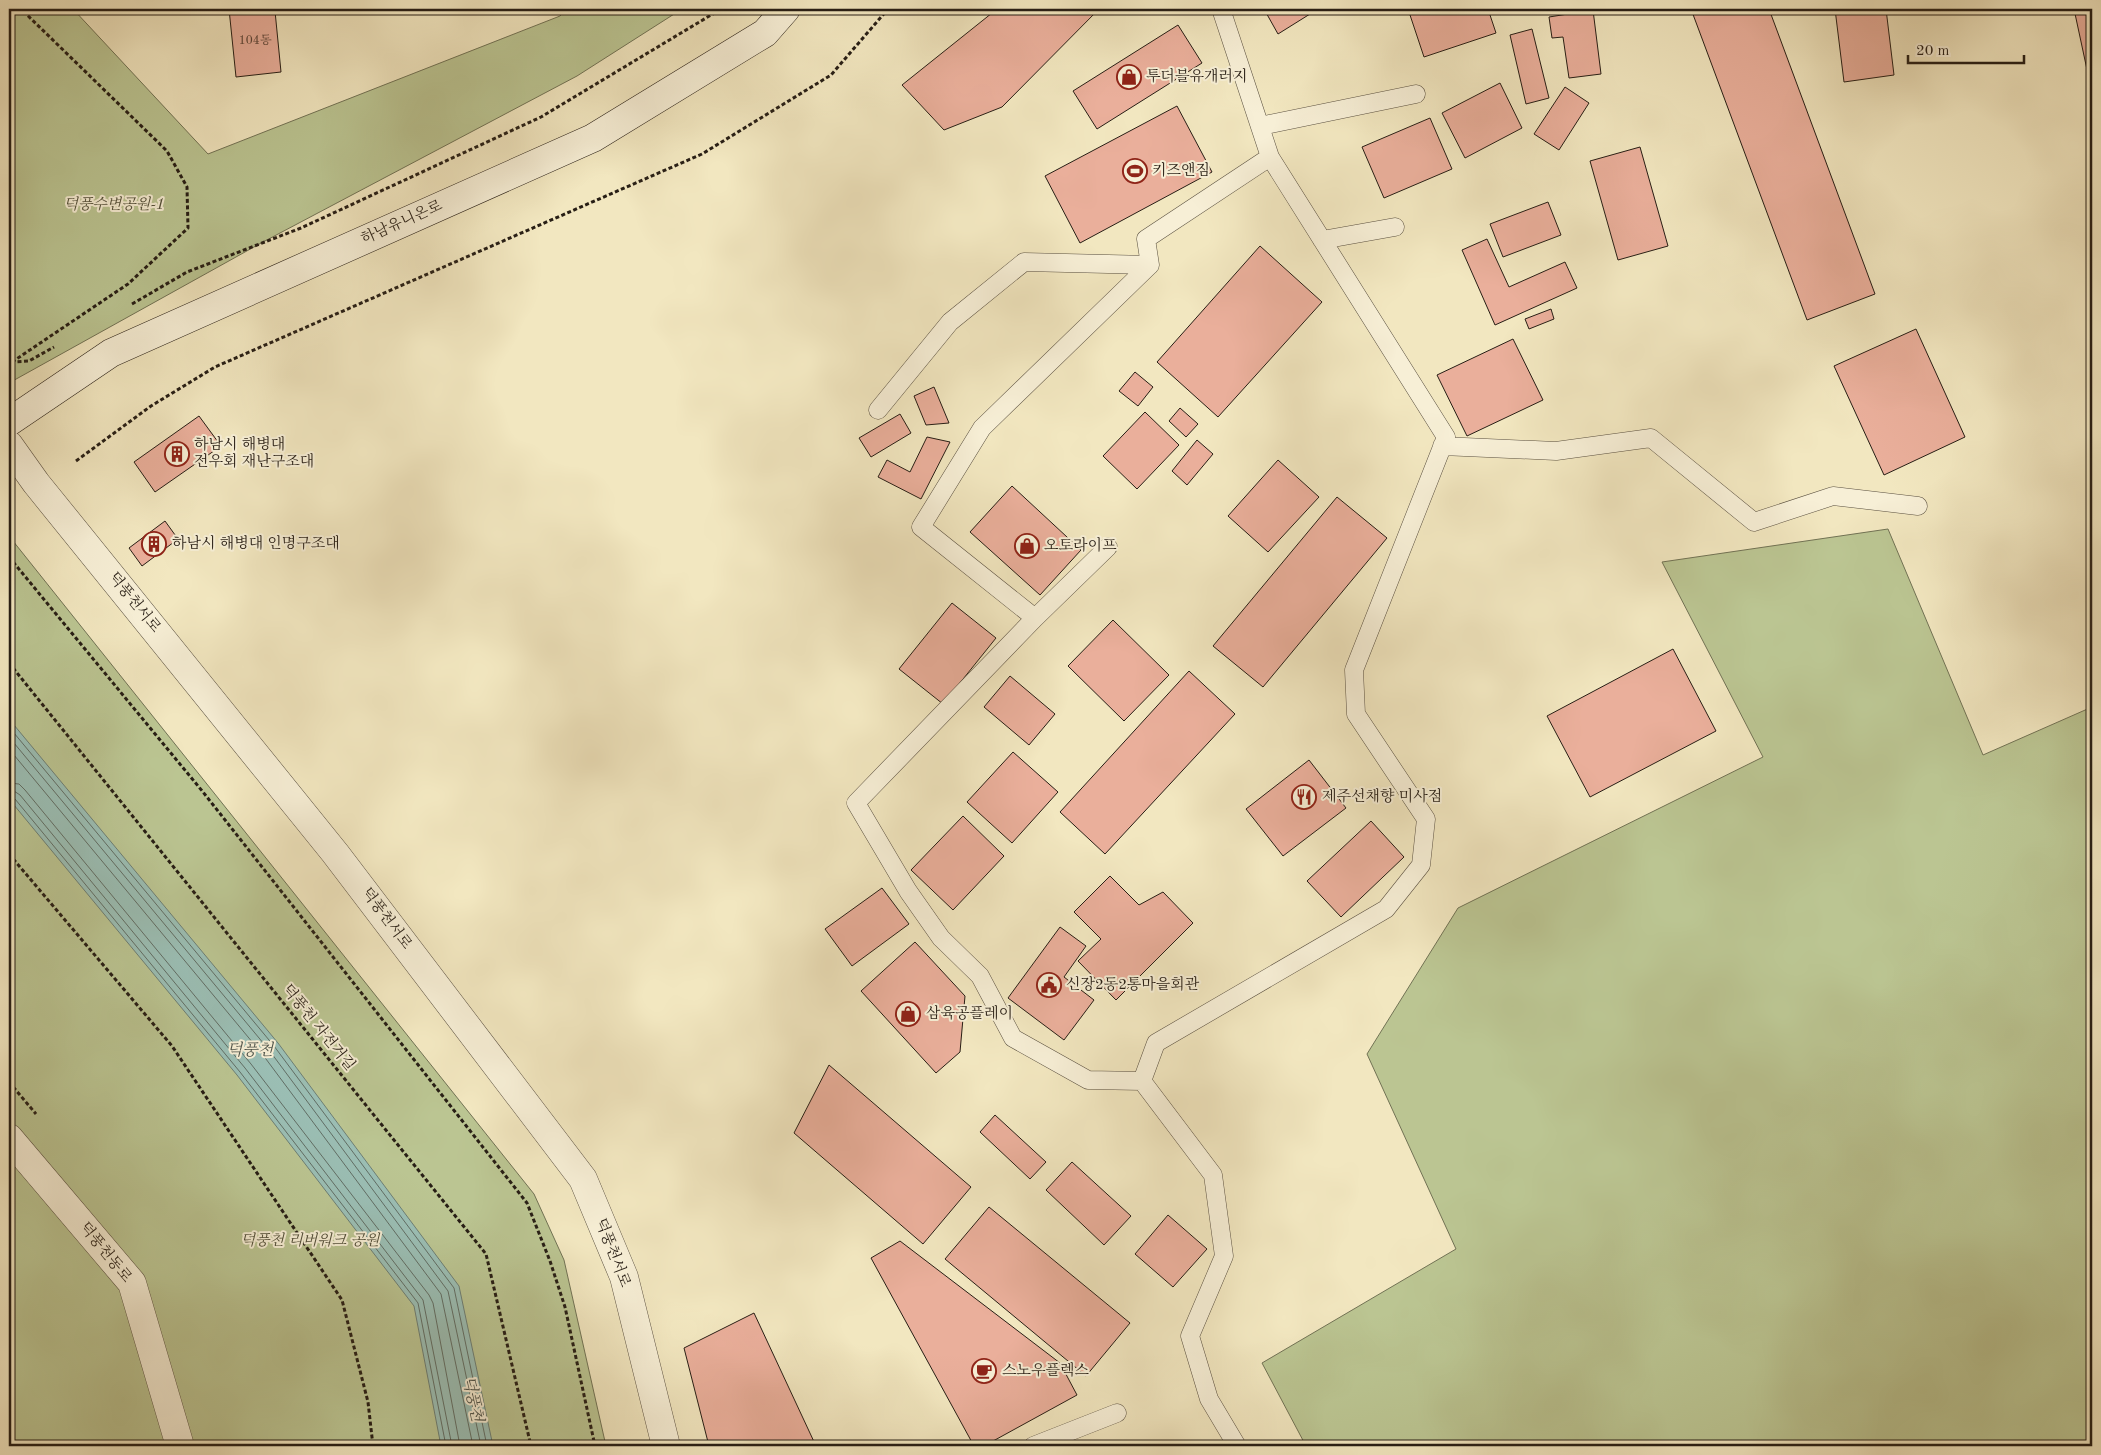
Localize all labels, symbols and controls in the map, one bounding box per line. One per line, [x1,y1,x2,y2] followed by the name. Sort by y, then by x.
[1908,32,2025,64] scale bar
[239,34,272,47] house number: 104동
[1916,44,1950,59] text: 20 m
[1116,64,1142,90] shop icon: 투더블유개러지
[1146,68,1247,85] place label: 투더블유개러지
[1122,158,1148,184] sports icon: 키즈앤짐
[1152,162,1210,179] place label: 키즈앤짐
[63,196,165,213] park label: 덕풍수변공원-1
[358,196,445,248] street label: 하남유니온로
[194,436,314,470] place label: 하남시 해병대 전우회 재난구조대
[164,441,190,467] building icon: 하남시 해병대 전우회 재난구조대
[141,531,167,557] building icon: 하남시 해병대 인명구조대
[1014,533,1040,559] shop icon: 오토라이프
[172,535,340,552] place label: 하남시 해병대 인명구조대
[1044,537,1117,554] place label: 오토라이프
[105,569,165,636] street label: 덕풍천서로
[1291,784,1317,810] restaurant icon: 제주선채향 미사점
[1322,788,1442,805] place label: 제주선채향 미사점
[358,884,416,953] street label: 덕풍천서로
[1036,972,1062,998] public building icon: 신장2동2통마을회관
[1066,976,1200,993] place label: 신장2동2통마을회관
[279,981,359,1074] street label: 덕풍천 자전거길
[895,1001,921,1027] shop icon: 삼육공플레이
[926,1005,1013,1022] place label: 삼육공플레이
[227,1041,275,1059] water label: 덕풍천
[592,1216,634,1290] street label: 덕풍천서로
[76,1219,136,1286] street label: 덕풍천동로
[241,1232,381,1249] park label: 덕풍천 리버워크 공원
[971,1358,997,1384] cafe icon: 스노우플렉스
[1002,1362,1089,1379] place label: 스노우플렉스
[459,1374,487,1425] water label: 덕풍천

